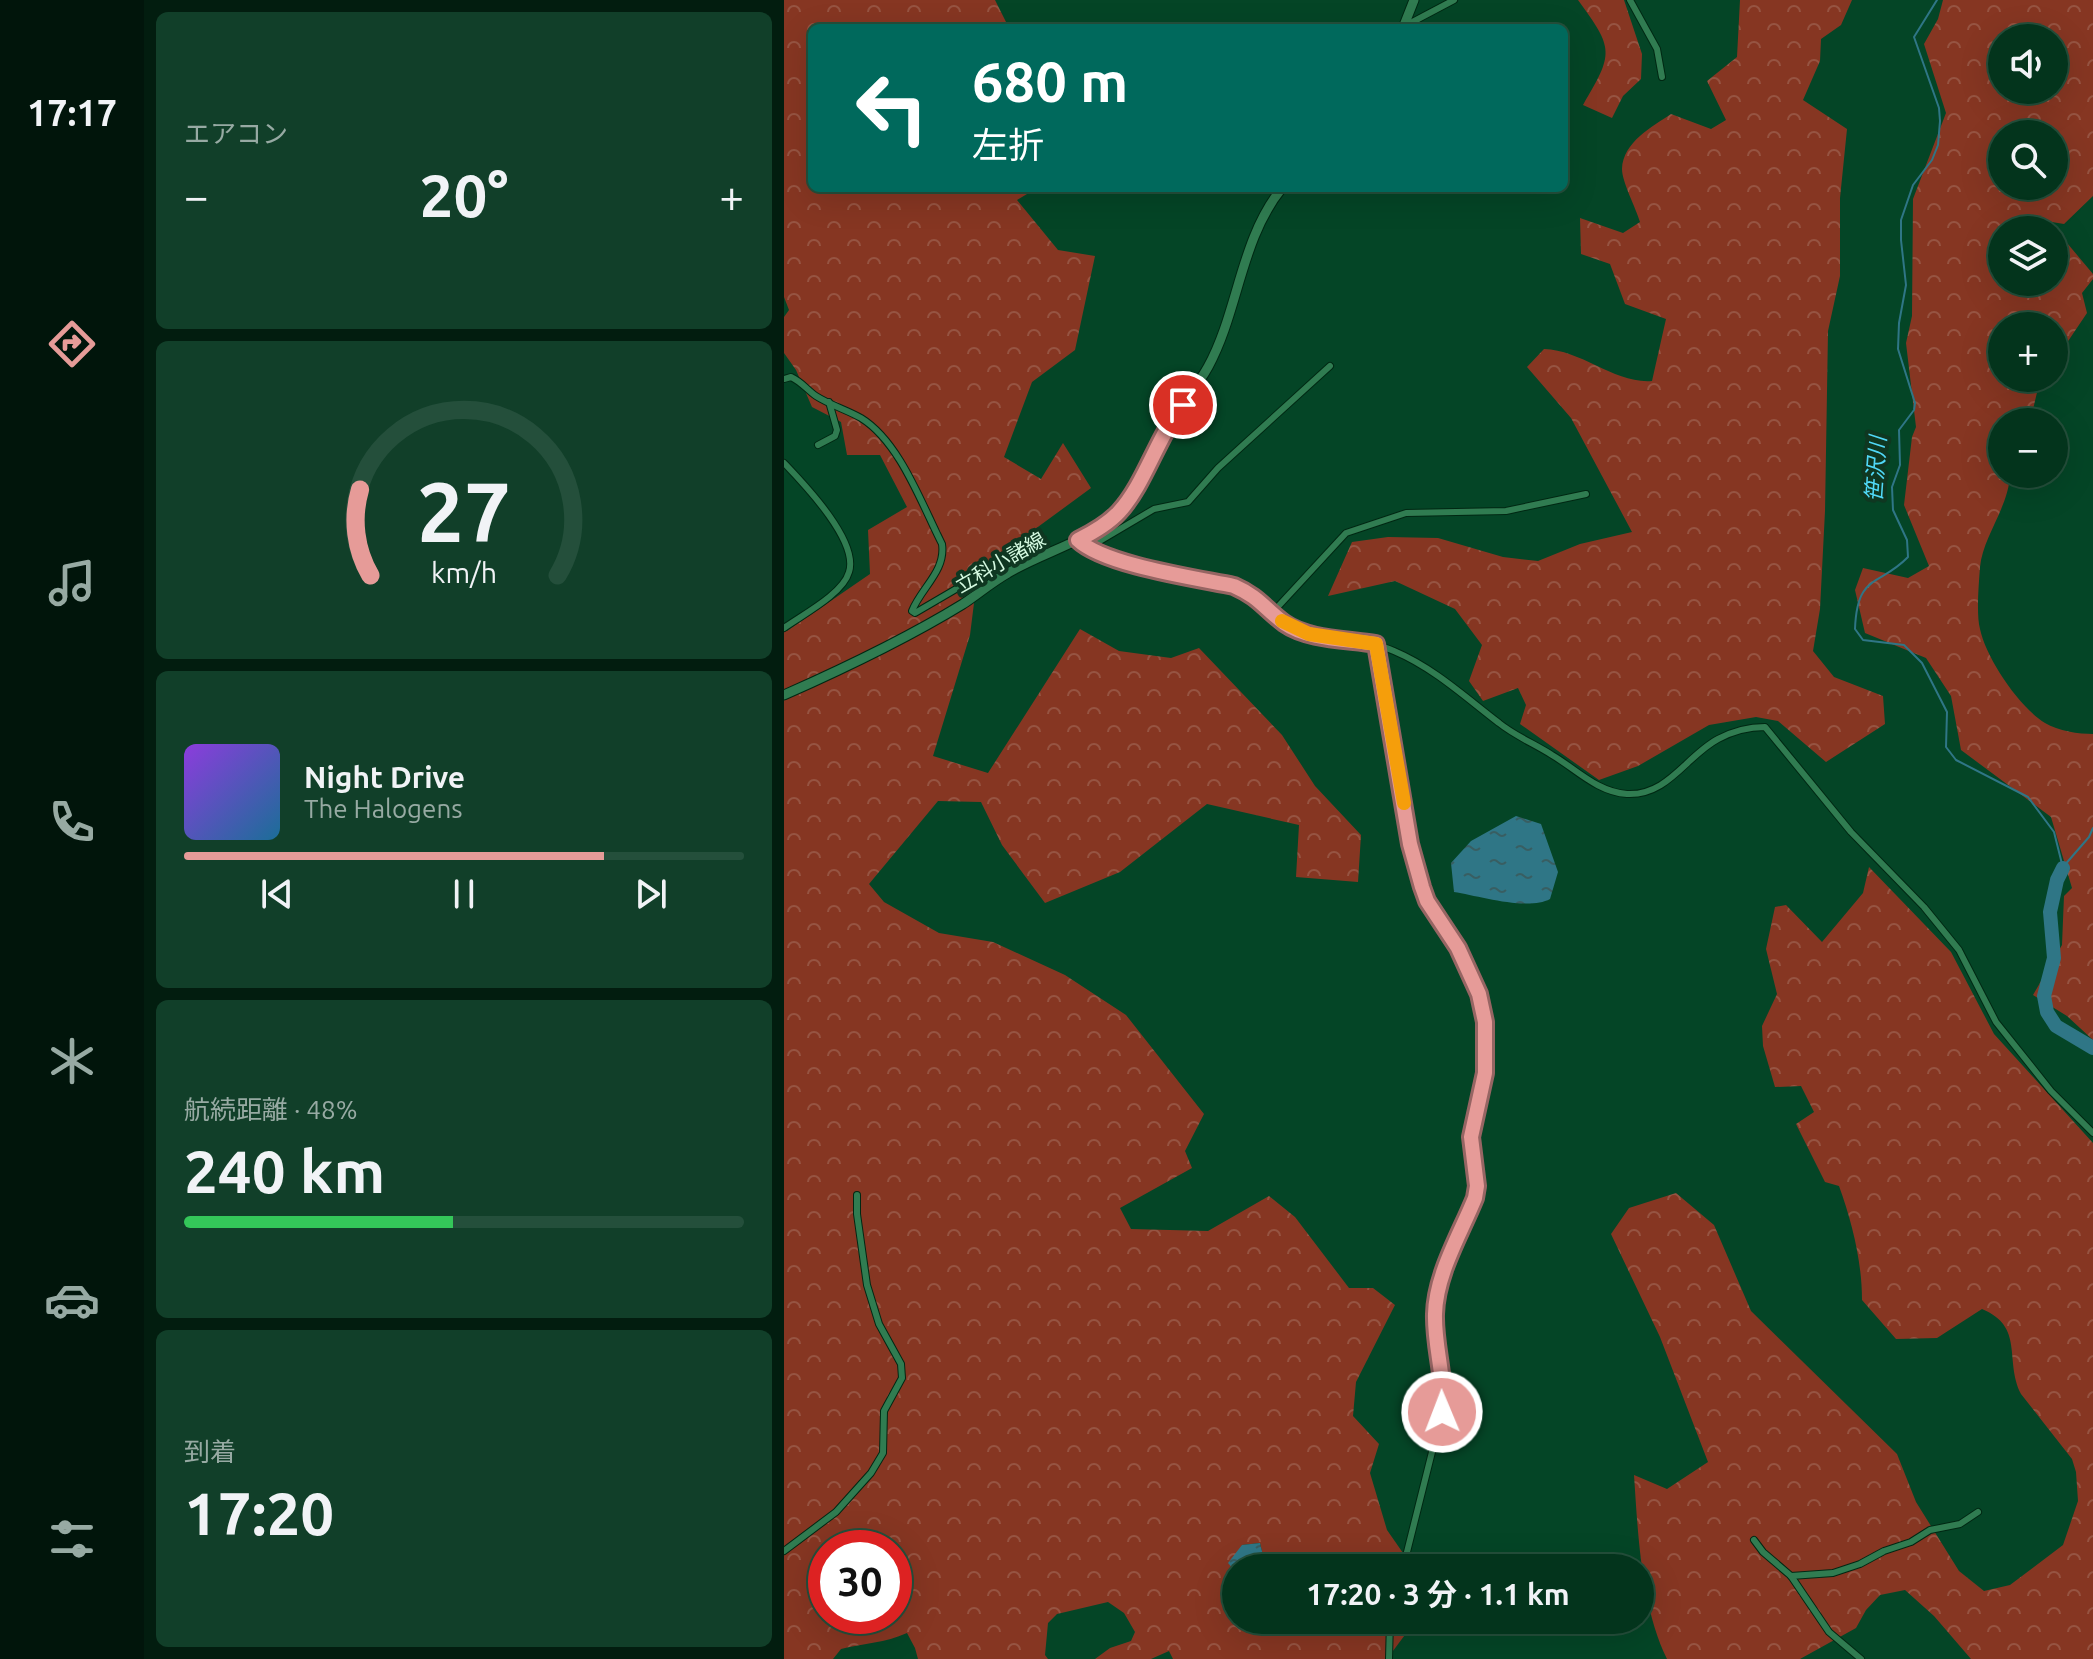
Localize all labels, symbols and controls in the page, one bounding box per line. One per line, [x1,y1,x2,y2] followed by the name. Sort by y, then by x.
[1988,24,2068,488] map controls
[1988,24,2068,104] button: sound
[972,50,1128,113] text: 680 m
[840,56,944,160] icon: left
[27,92,117,133] text: 17:17
[184,119,288,148] text: エアコン
[1988,120,2068,200] button: search
[972,124,1044,165] text: 左折
[420,161,508,228] text: 20°
[184,171,209,220] text: −
[719,171,744,220] text: +
[1988,216,2068,296] button: layers
[1988,312,2068,392] button: +
[44,316,100,372] icon: directions
[1149,371,1217,439] pin
[1161,383,1205,427] icon: arrive
[1988,408,2068,488] button: −
[1860,433,1890,503] water label: 笹沢川
[417,464,511,558] text: 27
[951,527,1049,597] street label: 立科小諸線
[44,555,100,611] icon: music
[431,556,497,588] text: km/h
[304,760,465,794] text: Night Drive
[44,794,100,850] icon: phone
[304,794,463,823] text: The Halogens
[255,872,299,916] icon: previous
[442,872,486,916] icon: pause
[629,872,673,916] icon: next
[44,1033,100,1089] icon: climate
[184,1095,358,1124] text: 航続距離 · 48%
[184,1137,385,1204] text: 240 km
[44,1272,100,1328] icon: car
[1400,1370,1484,1454] position arrow
[184,1437,236,1466] text: 到着
[184,1479,334,1546] text: 17:20
[44,1511,100,1567] icon: filters
[808,1530,912,1634] speed limit sign: 30
[1306,1577,1570,1611] text: 17:20 · 3 分 · 1.1 km

